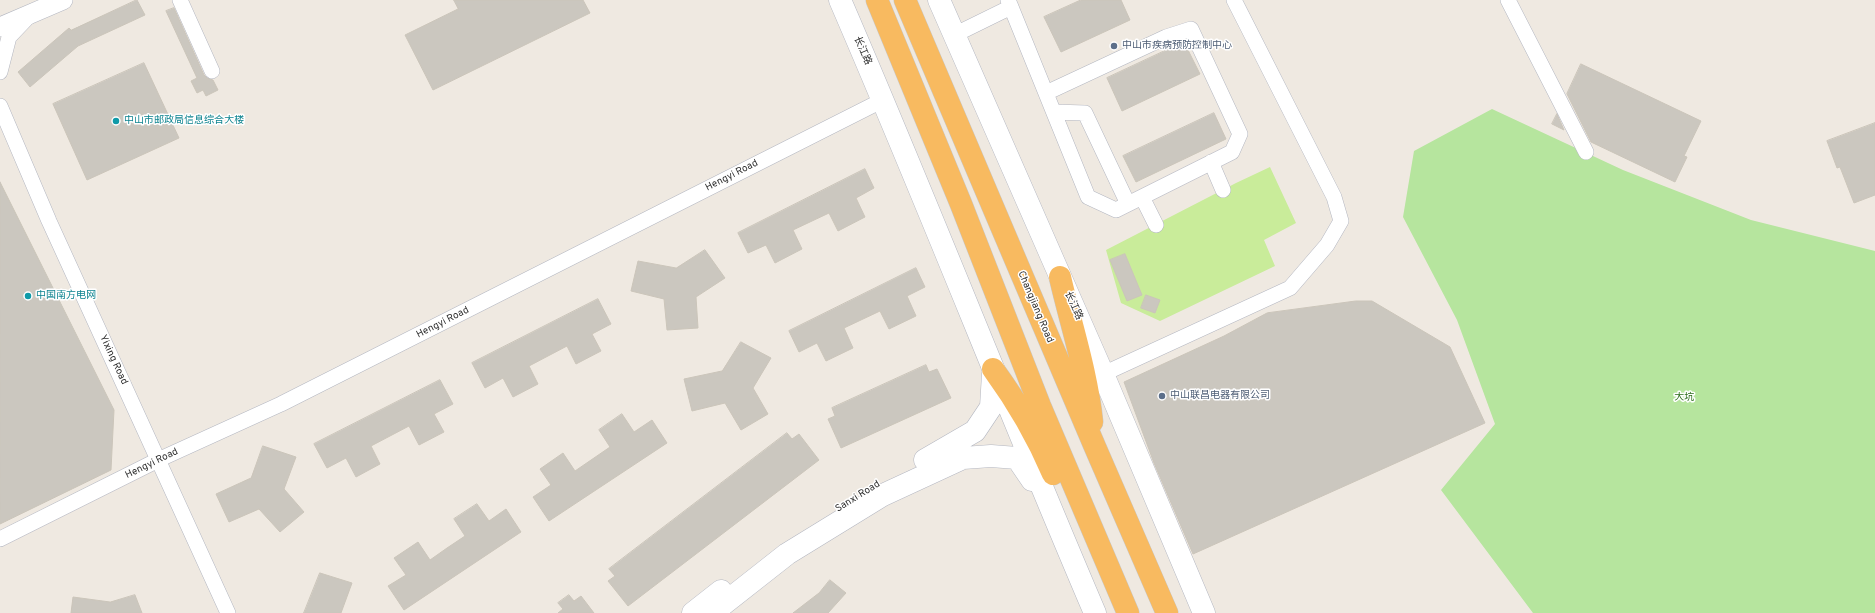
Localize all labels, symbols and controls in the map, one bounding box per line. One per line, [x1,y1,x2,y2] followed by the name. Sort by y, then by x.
[851,35,873,67] street label: 长江路
[1122,40,1232,52] place label: 中山市疾病预防控制中心
[1109,41,1119,51] marker: 中山市疾病预防控制中心
[124,115,244,127] place label: 中山市邮政局信息综合大楼
[111,116,121,126] marker: 中山市邮政局信息综合大楼
[704,158,760,194] street label: Hengyi Road
[1014,269,1056,345] street label: Changjiang Road
[36,290,96,302] place label: 中国南方电网
[1061,290,1085,322] street label: 长江路
[23,291,33,301] marker: 中国南方电网
[415,305,471,341] street label: Hengyi Road
[96,333,130,387] street label: Yixing Road
[1170,390,1270,402] place label: 中山联昌电器有限公司
[1157,391,1167,401] marker: 中山联昌电器有限公司
[1674,392,1694,404] park label: 大坑
[124,446,180,482] street label: Hengyi Road
[833,479,883,515] street label: Sanxi Road

